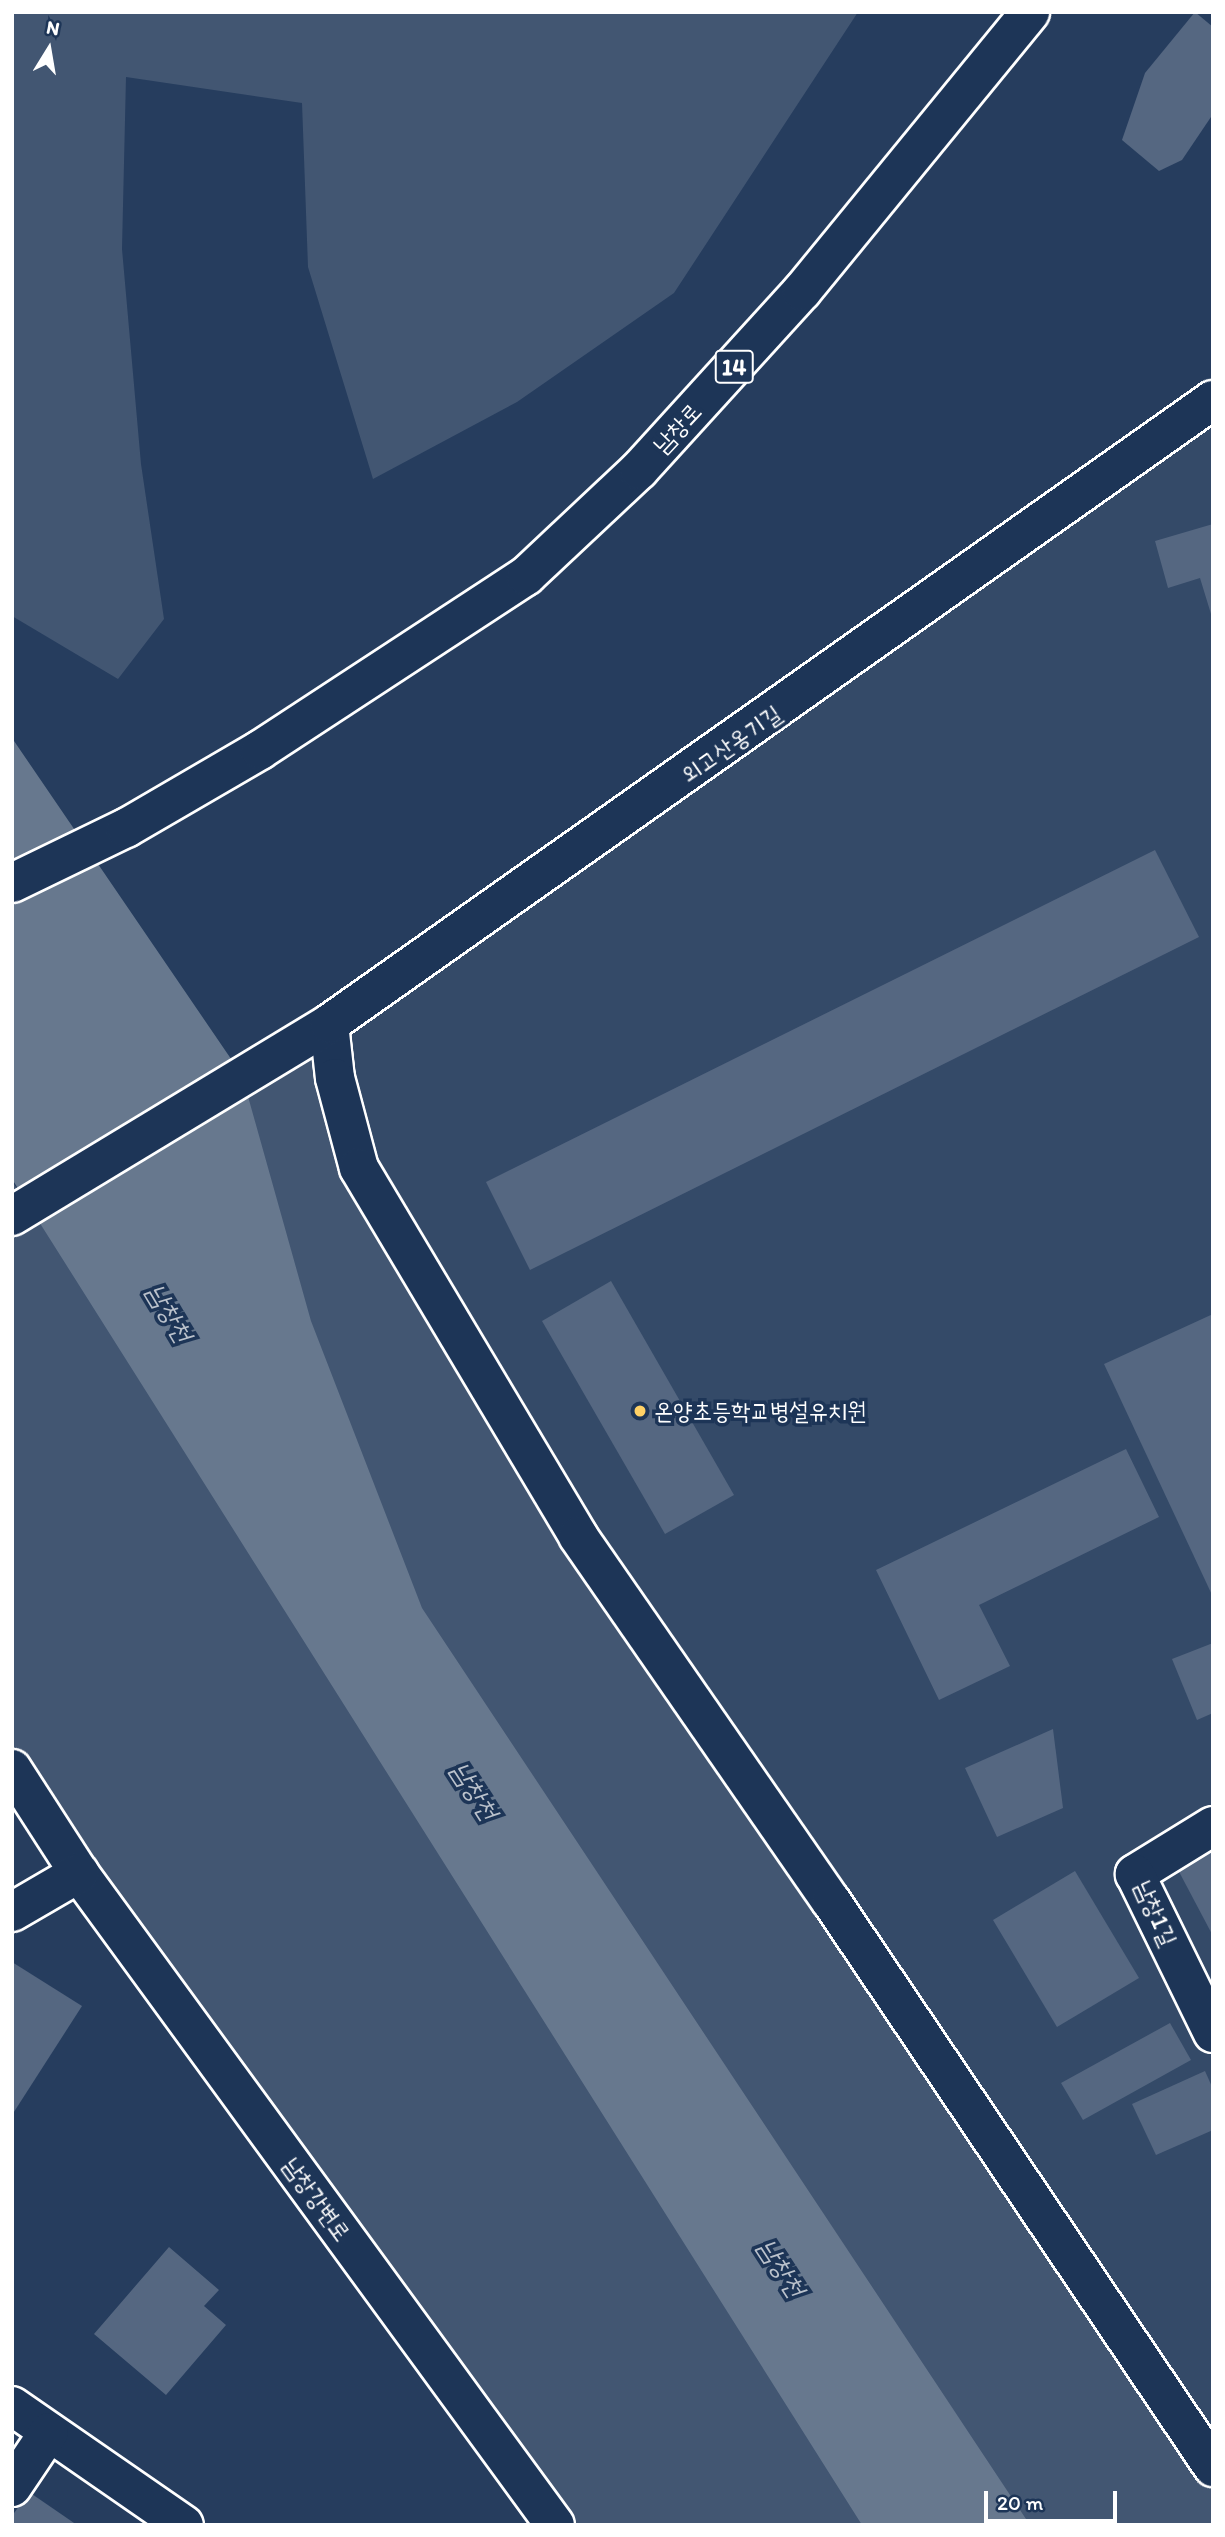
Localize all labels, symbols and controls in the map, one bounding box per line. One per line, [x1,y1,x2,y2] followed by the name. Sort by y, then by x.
[14,14,84,84] north arrow
[45,15,62,40] text: N
[715,348,753,386] road number: 14
[647,397,707,459] street label: 남창로
[675,699,787,789] street label: 외고산옹기길
[139,1278,199,1348] water label: 남창천
[654,1397,866,1425] place label: 온양초등학교병설유치원
[632,1403,648,1419] marker: 온양초등학교병설유치원
[444,1756,504,1826] water label: 남창천
[1129,1876,1183,1950] street label: 남창1길
[277,2151,357,2247] street label: 남창강변로
[751,2233,811,2303] water label: 남창천
[987,2478,1120,2522] scale bar
[997,2490,1043,2515] text: 20 m

